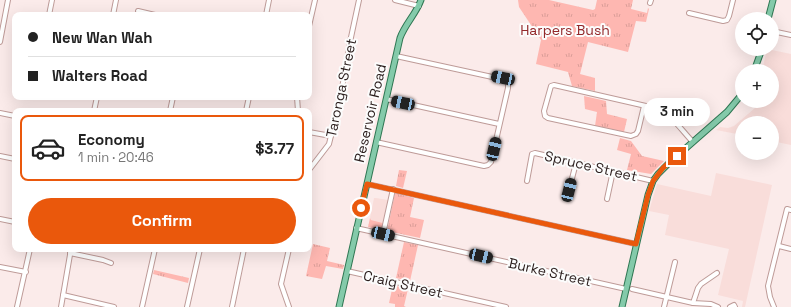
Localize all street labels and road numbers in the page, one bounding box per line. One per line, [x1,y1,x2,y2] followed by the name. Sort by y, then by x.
[322,37,360,139] street label: Taronga Street
[350,62,390,164] street label: Reservoir Road
[543,147,639,185] street label: Spruce Street
[507,254,593,290] street label: Burke Street
[362,266,444,302] street label: Craig Street

